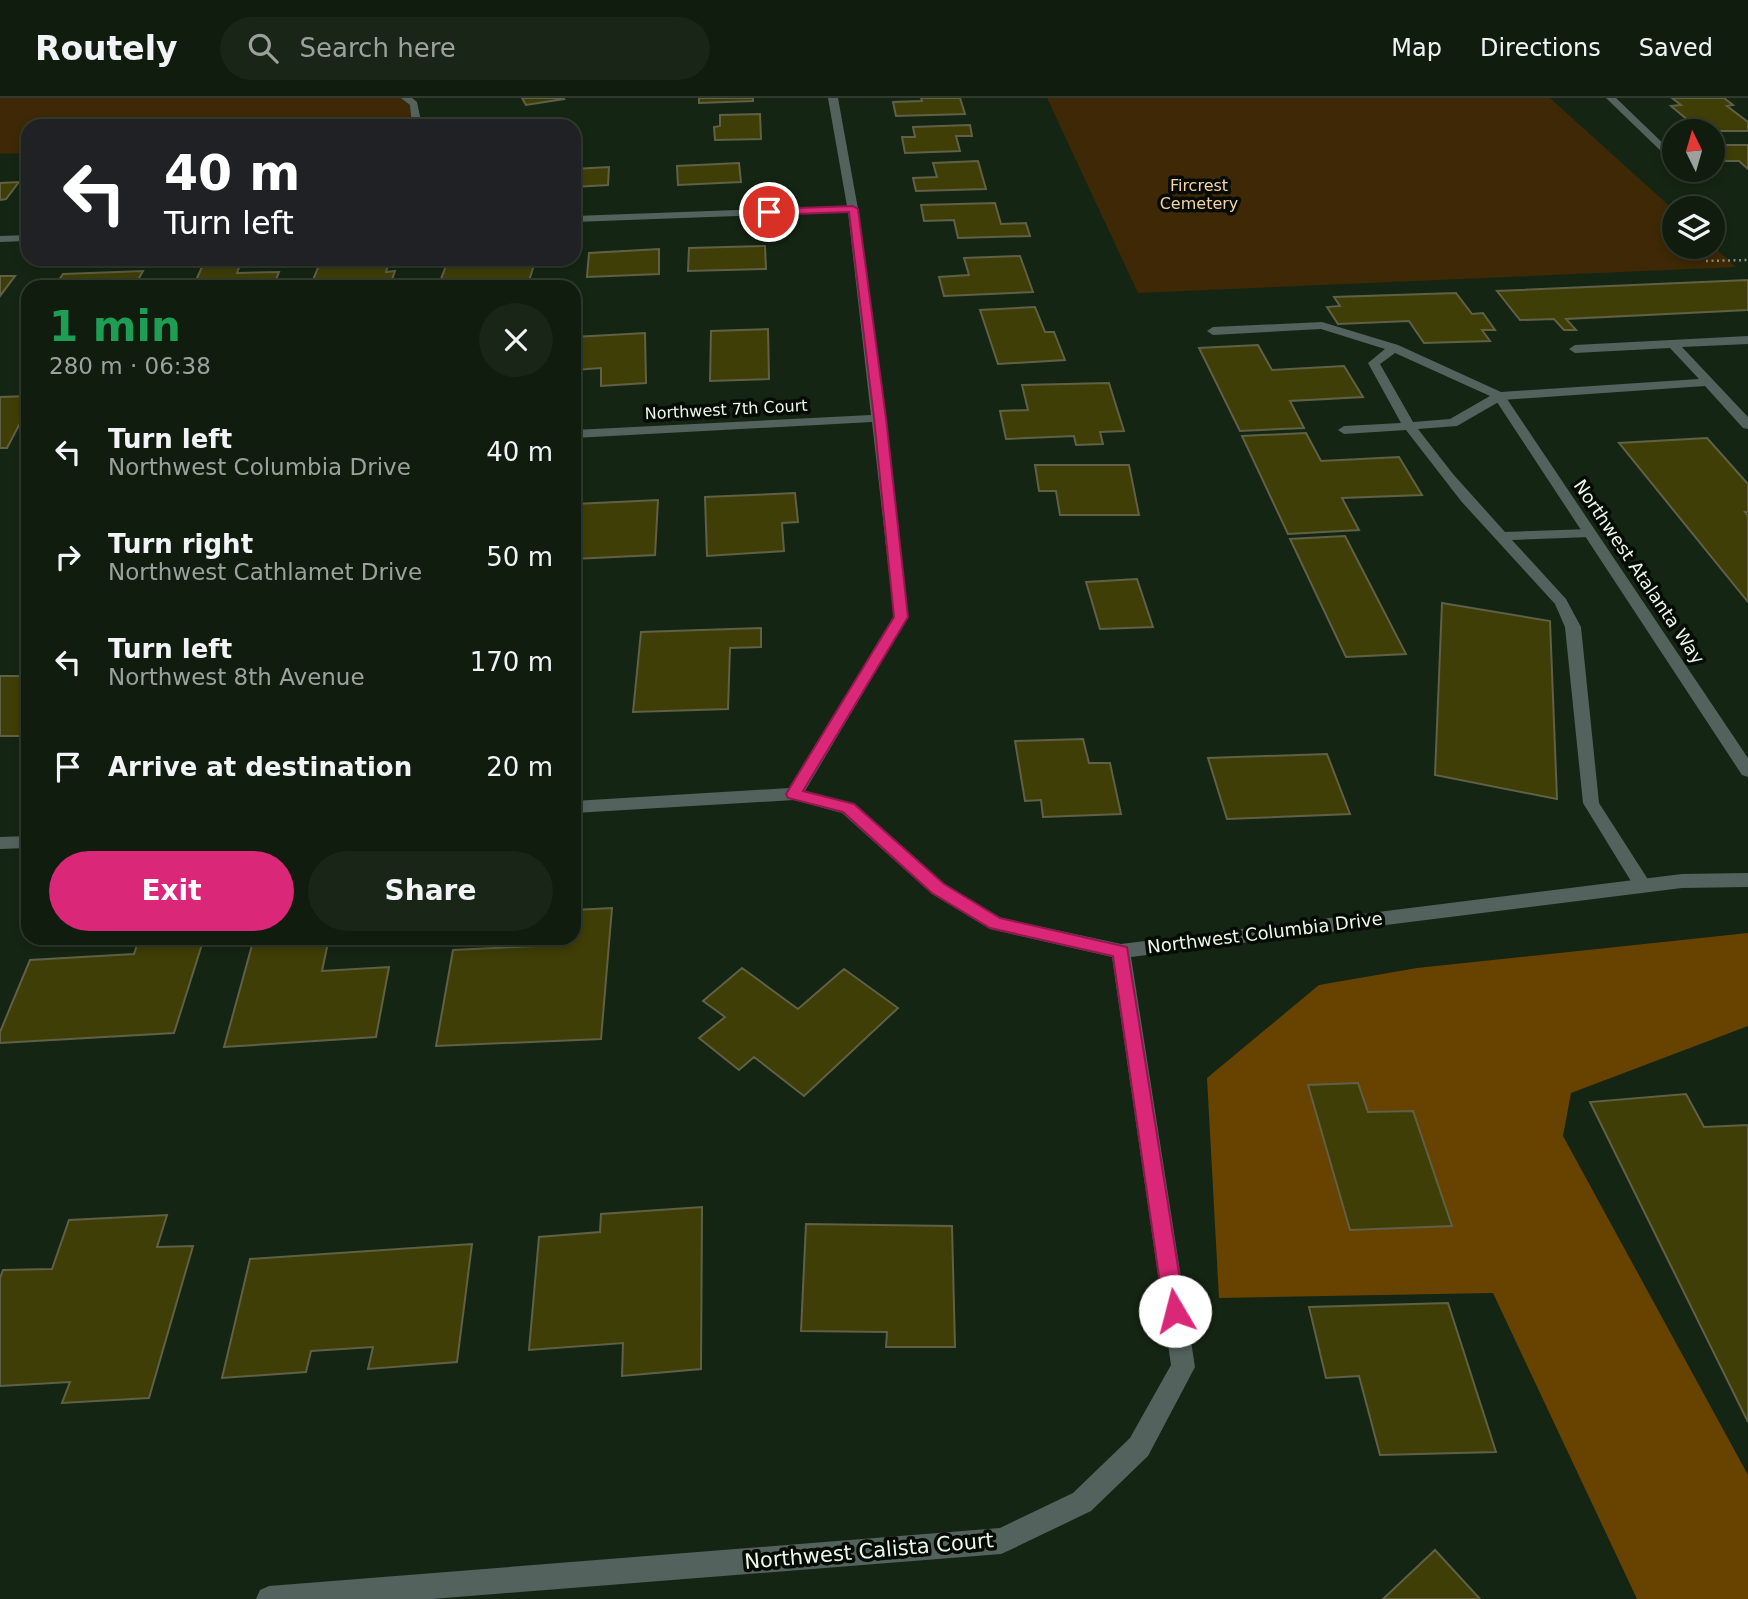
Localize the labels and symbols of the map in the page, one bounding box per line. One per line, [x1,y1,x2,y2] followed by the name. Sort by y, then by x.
[1662,119,1726,182] north arrow
[1160,176,1238,213] park label: Fircrest Cemetery
[739,182,799,242] pin
[644,396,808,423] street label: Northwest 7th Court
[1570,475,1709,668] street label: Northwest Atalanta Way
[1146,908,1384,957] street label: Northwest Columbia Drive
[1138,1274,1212,1348] position arrow
[743,1528,995,1574] street label: Northwest Calista Court

